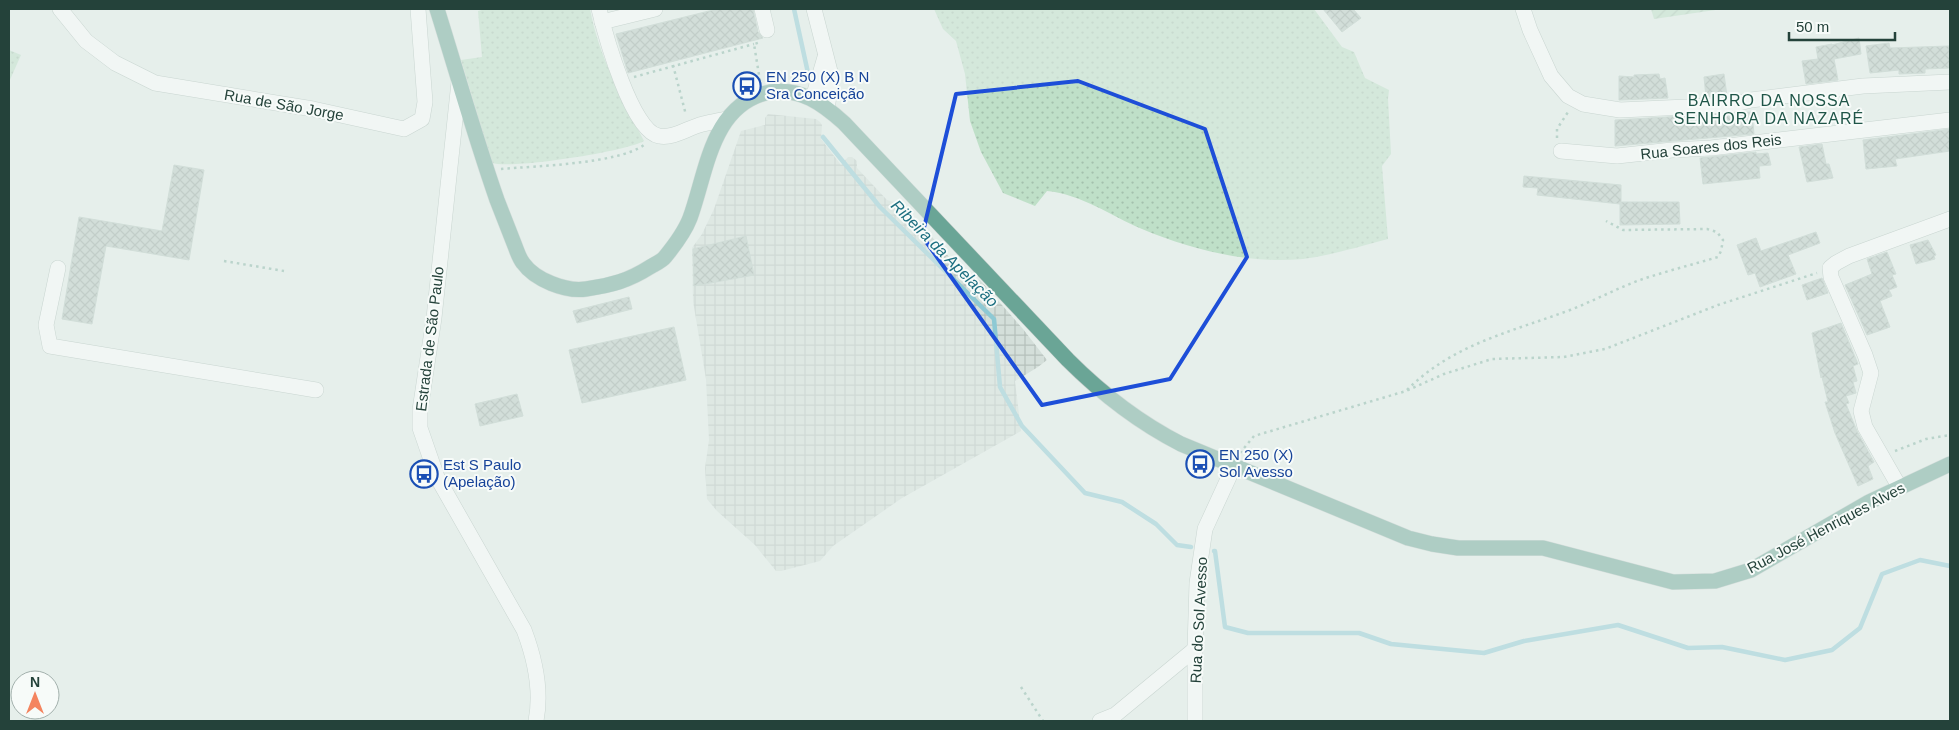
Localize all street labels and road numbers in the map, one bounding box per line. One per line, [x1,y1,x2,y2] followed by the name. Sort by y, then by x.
[223,86,345,123] street label: Rua de São Jorge
[1640,131,1782,162] street label: Rua Soares dos Reis
[412,265,447,412] street label: Estrada de São Paulo
[1744,479,1907,576] street label: Rua José Henriques Alves
[1187,556,1210,684] street label: Rua do Sol Avesso

